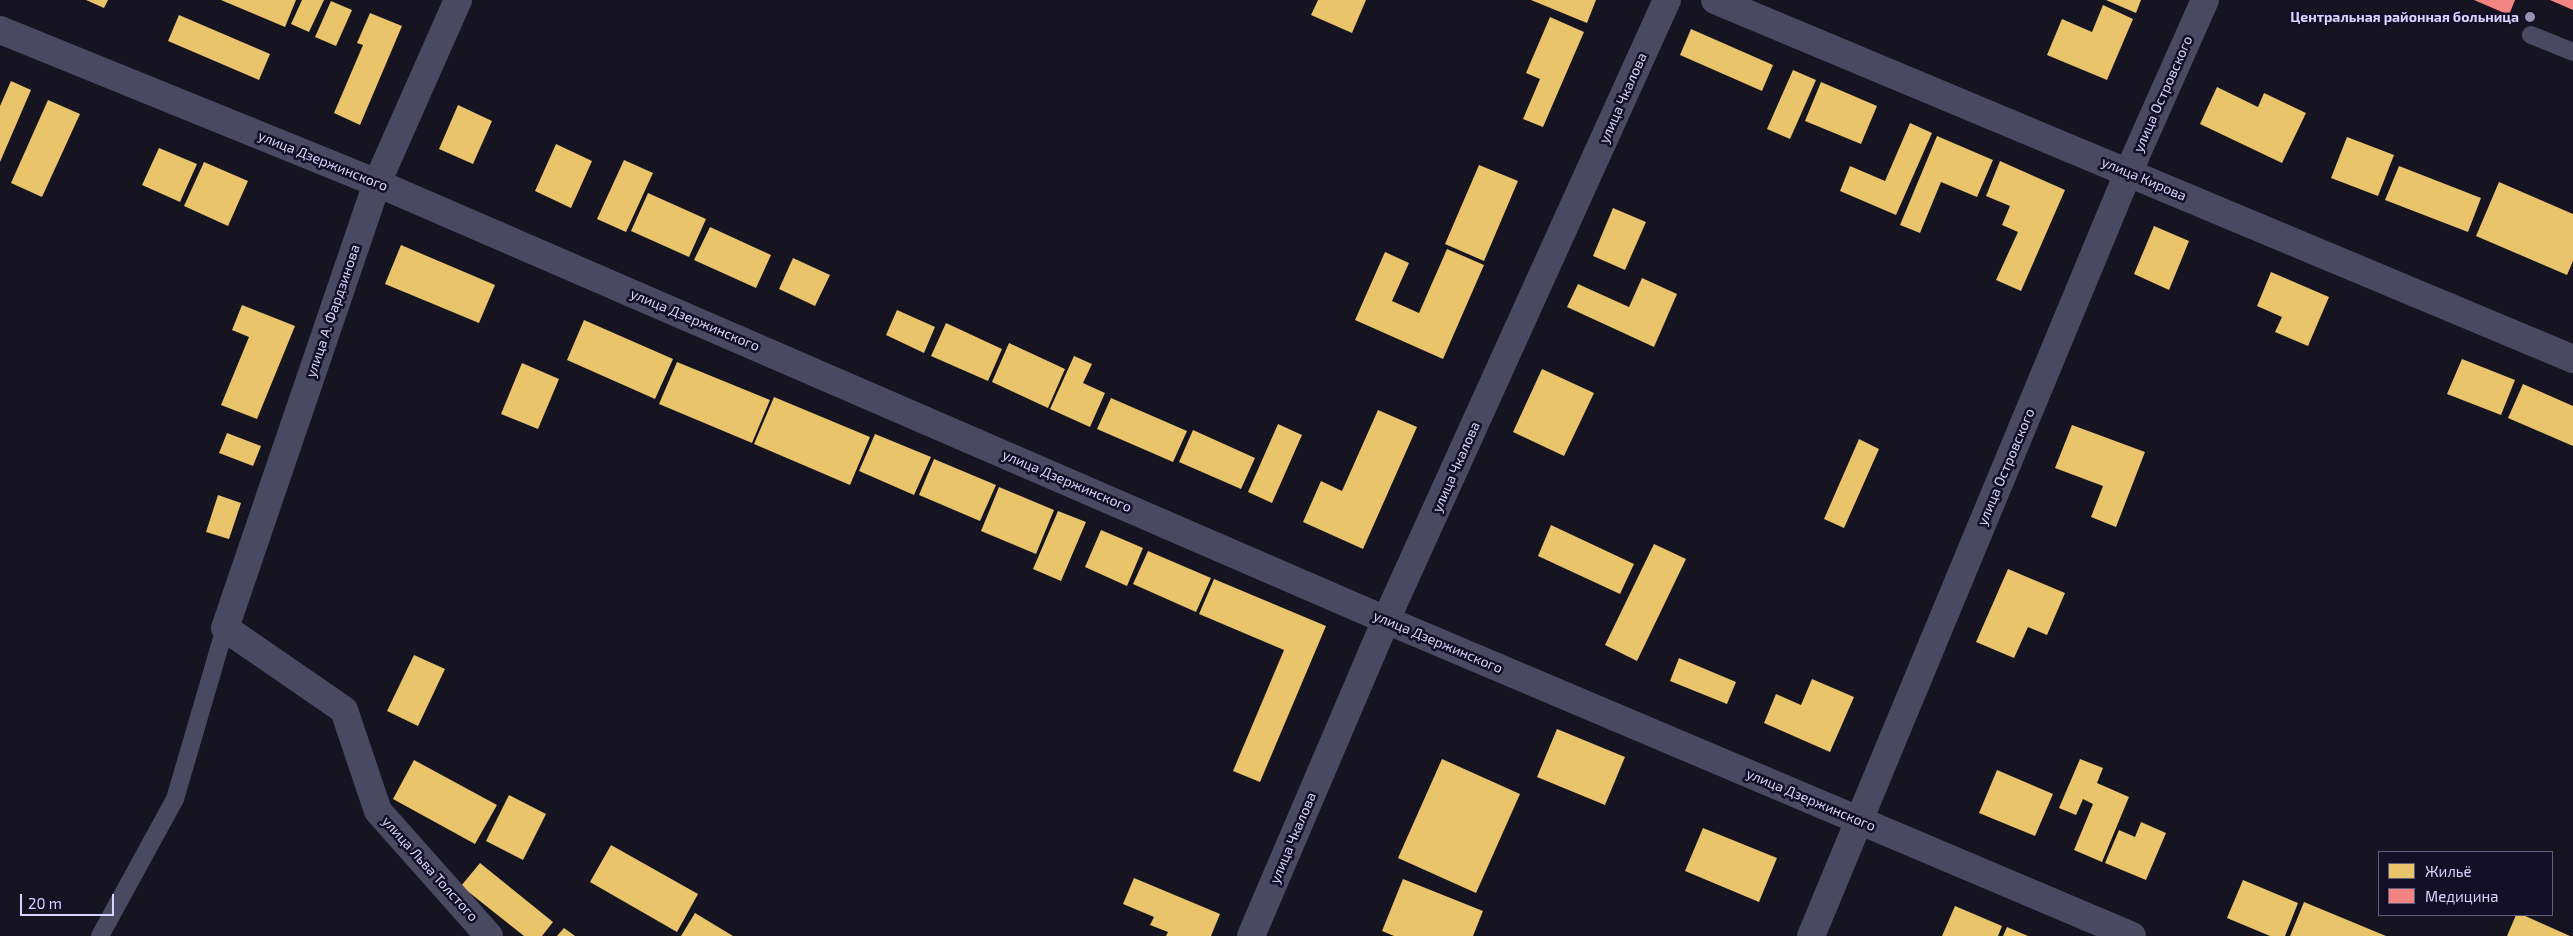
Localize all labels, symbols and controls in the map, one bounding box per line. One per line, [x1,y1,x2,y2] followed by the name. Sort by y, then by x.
[2290,9,2519,25] place label: Центральная районная больница
[2523,10,2537,24] marker: Центральная районная больница
[2130,33,2196,155] street label: улица Островского
[1595,50,1651,146] street label: улица Чкалова
[256,127,390,195] street label: улица Дзержинского
[2099,154,2189,204] street label: улица Кирова
[302,242,364,380] street label: улица А. Фардзинова
[628,285,762,355] street label: улица Дзержинского
[1974,406,2038,528] street label: улица Островского
[1428,419,1484,515] street label: улица Чкалова
[1000,446,1134,516] street label: улица Дзержинского
[1371,607,1505,677] street label: улица Дзержинского
[1744,765,1878,835] street label: улица Дзержинского
[1266,790,1320,886] street label: улица Чкалова
[378,813,482,925] street label: улица Льва Толстого
[2378,851,2553,916] legend
[2425,862,2472,880] text: Жильё
[22,884,116,916] scale bar
[2425,887,2498,905] text: Медицина
[28,894,62,912] text: 20 m

